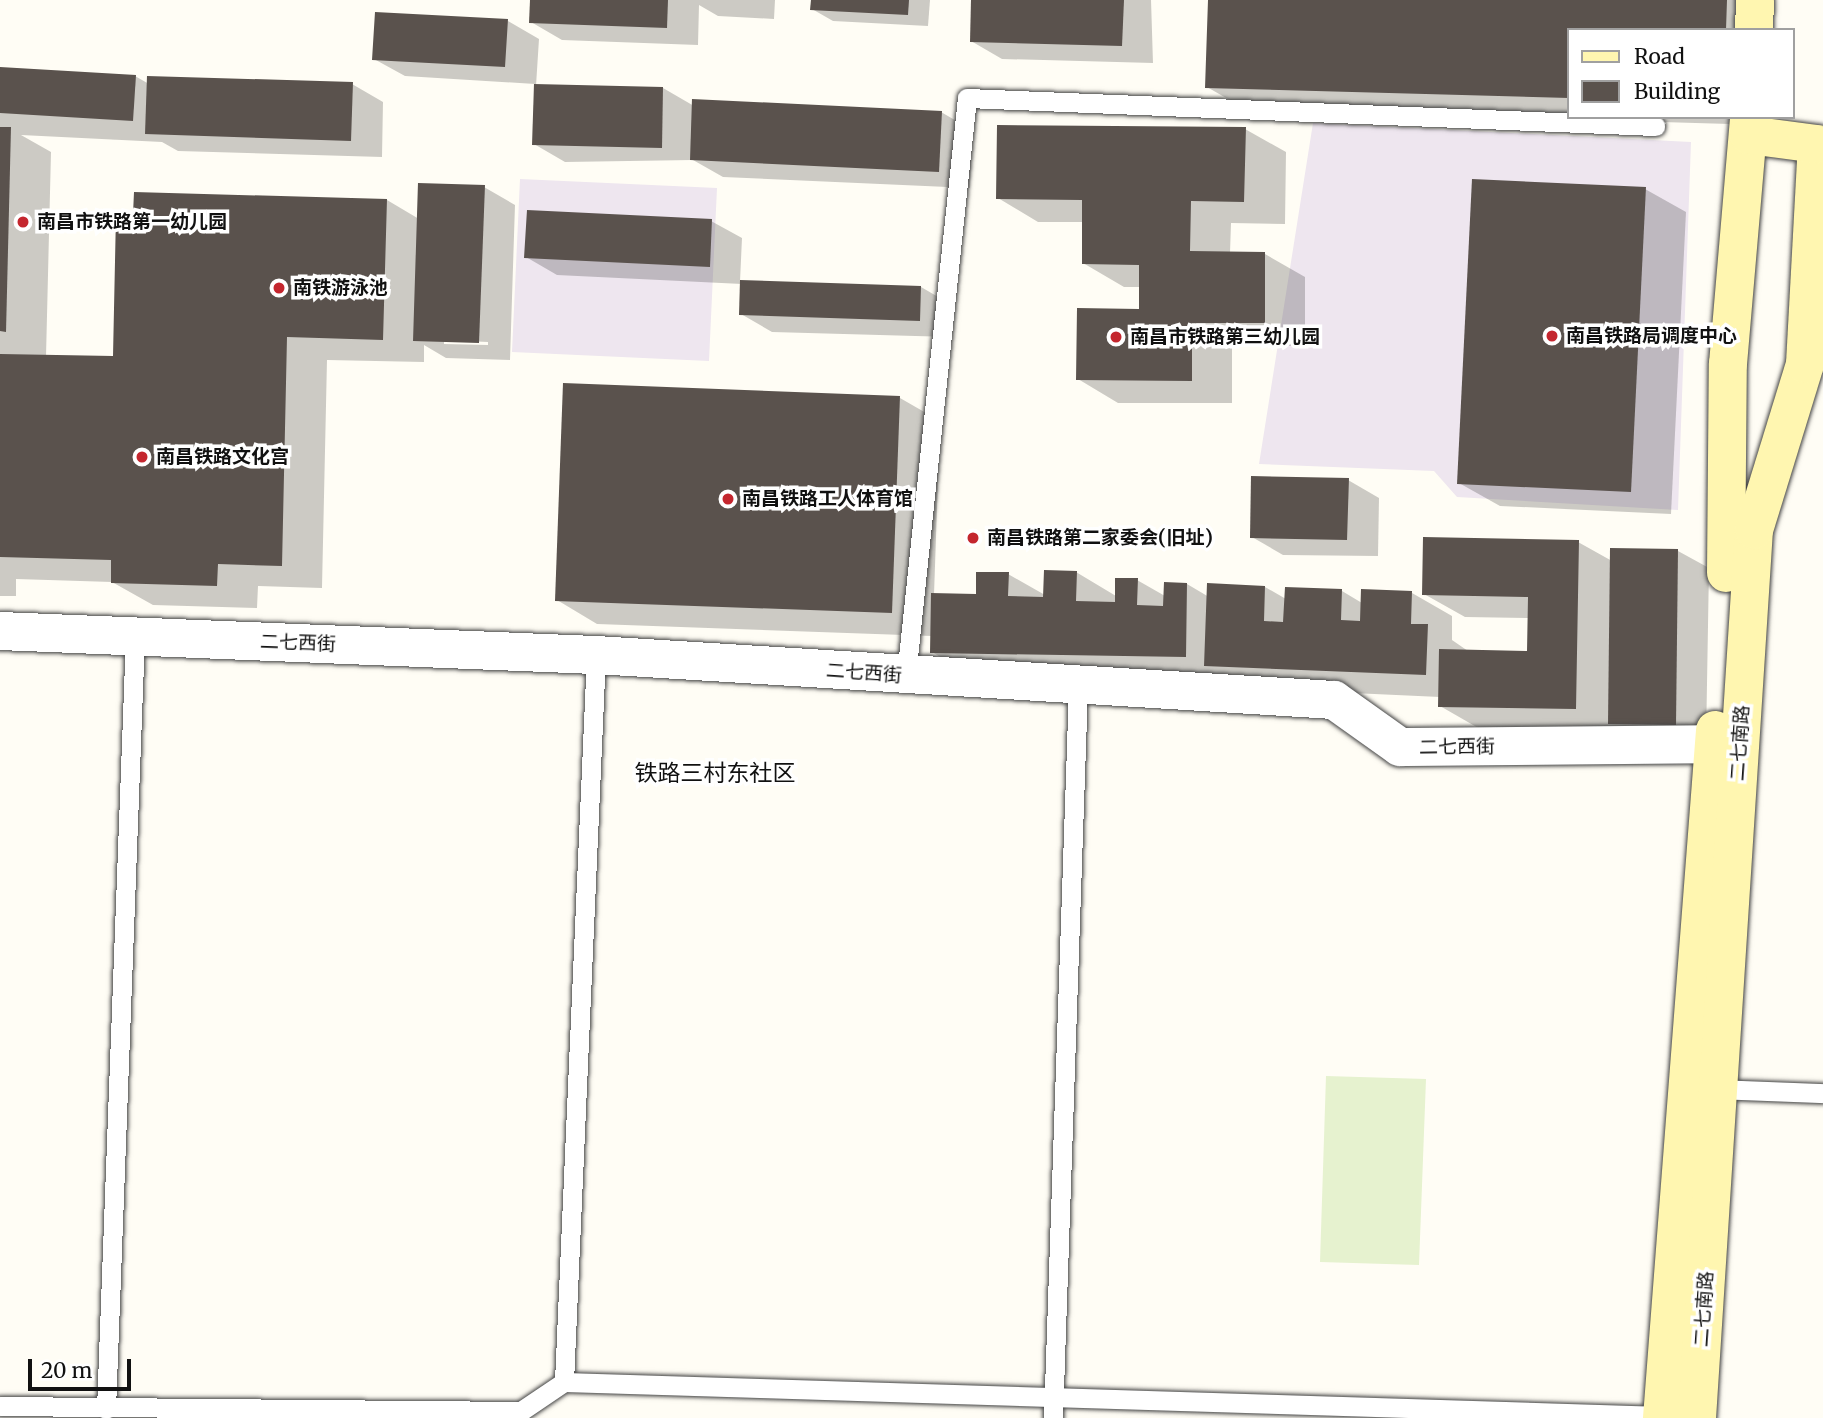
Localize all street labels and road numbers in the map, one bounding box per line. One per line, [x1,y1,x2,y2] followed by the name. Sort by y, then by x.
[260,630,336,656] street label: 二七西街
[825,659,903,687] street label: 二七西街
[1726,704,1754,782] street label: 二七南路
[1419,735,1495,759] street label: 二七西街
[1690,1270,1718,1348] street label: 二七南路

